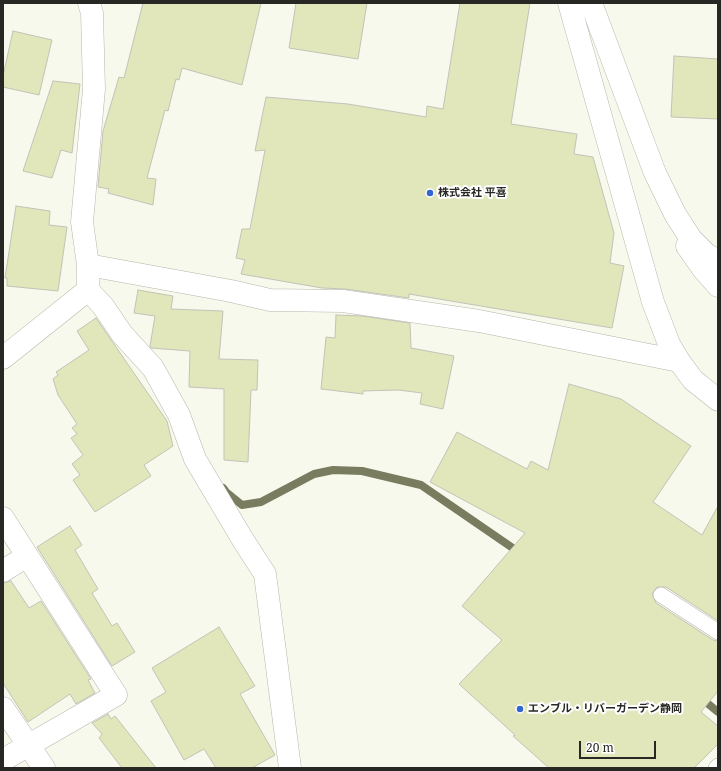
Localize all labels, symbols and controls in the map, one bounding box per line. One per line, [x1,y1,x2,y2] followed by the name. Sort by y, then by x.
[438,186,507,200] place label: 株式会社 平喜
[425,188,435,198] marker: 株式会社 平喜
[528,702,682,716] place label: エンブル・リバーガーデン静岡
[515,704,525,714] marker: エンブル・リバーガーデン静岡
[581,733,658,759] scale bar
[586,739,614,756] text: 20 m

